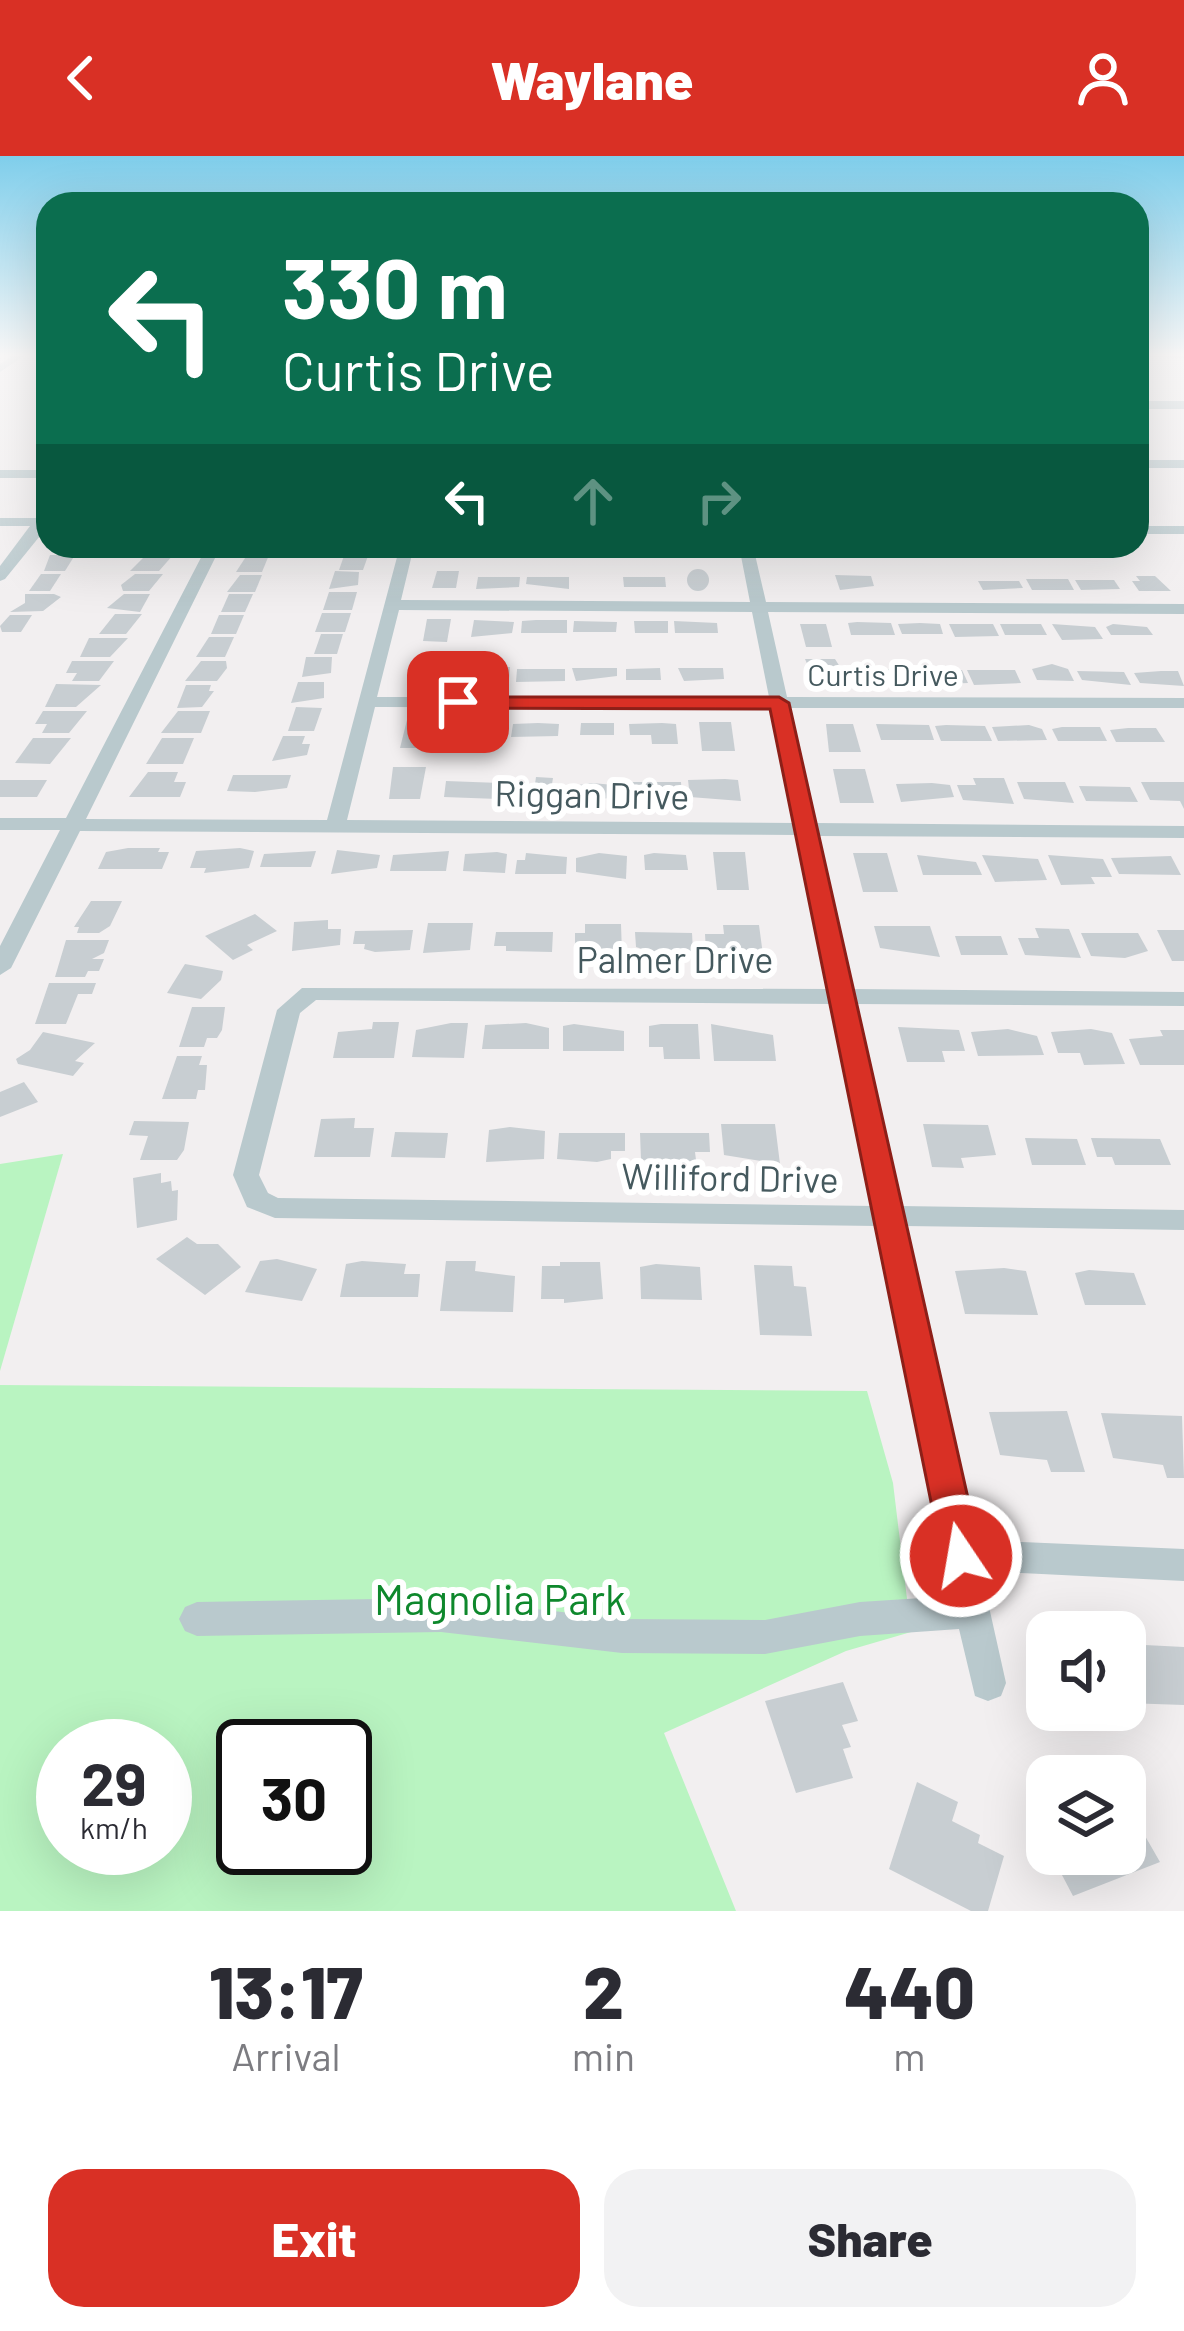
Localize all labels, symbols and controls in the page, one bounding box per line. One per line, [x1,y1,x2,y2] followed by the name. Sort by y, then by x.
[48,45,114,111] icon: back
[1070,45,1136,111] icon: person
[491,46,694,111] text: Waylane
[282,235,508,336] text: 330 m
[84,240,240,396] icon: left
[282,337,555,402] text: Curtis Drive
[434,468,500,534] icon: left
[560,468,626,534] icon: ahead
[686,468,752,534] icon: right
[407,651,509,753] pin
[807,656,959,692] street label: Curtis Drive
[425,669,491,735] icon: arrive
[494,770,690,817] street label: Riggan Drive
[576,937,774,980] street label: Palmer Drive
[621,1153,839,1200] street label: Williford Drive
[898,1493,1024,1619] position arrow
[374,1573,626,1624] park label: Magnolia Park
[1026,1611,1146,1875] map controls
[1026,1611,1146,1731] button: sound
[216,1719,372,1875] speed limit sign: 30
[81,1746,147,1818] text: 29
[1026,1755,1146,1875] button: layers
[80,1809,148,1845] text: km/h
[209,1947,363,2033] text: 13:17
[583,1947,624,2033] text: 2
[844,1947,975,2033] text: 440
[231,2032,340,2079] text: Arrival
[572,2032,635,2079] text: min
[893,2032,926,2079] text: m
[48,2169,580,2307] button: Exit
[604,2169,1136,2307] button: Share

